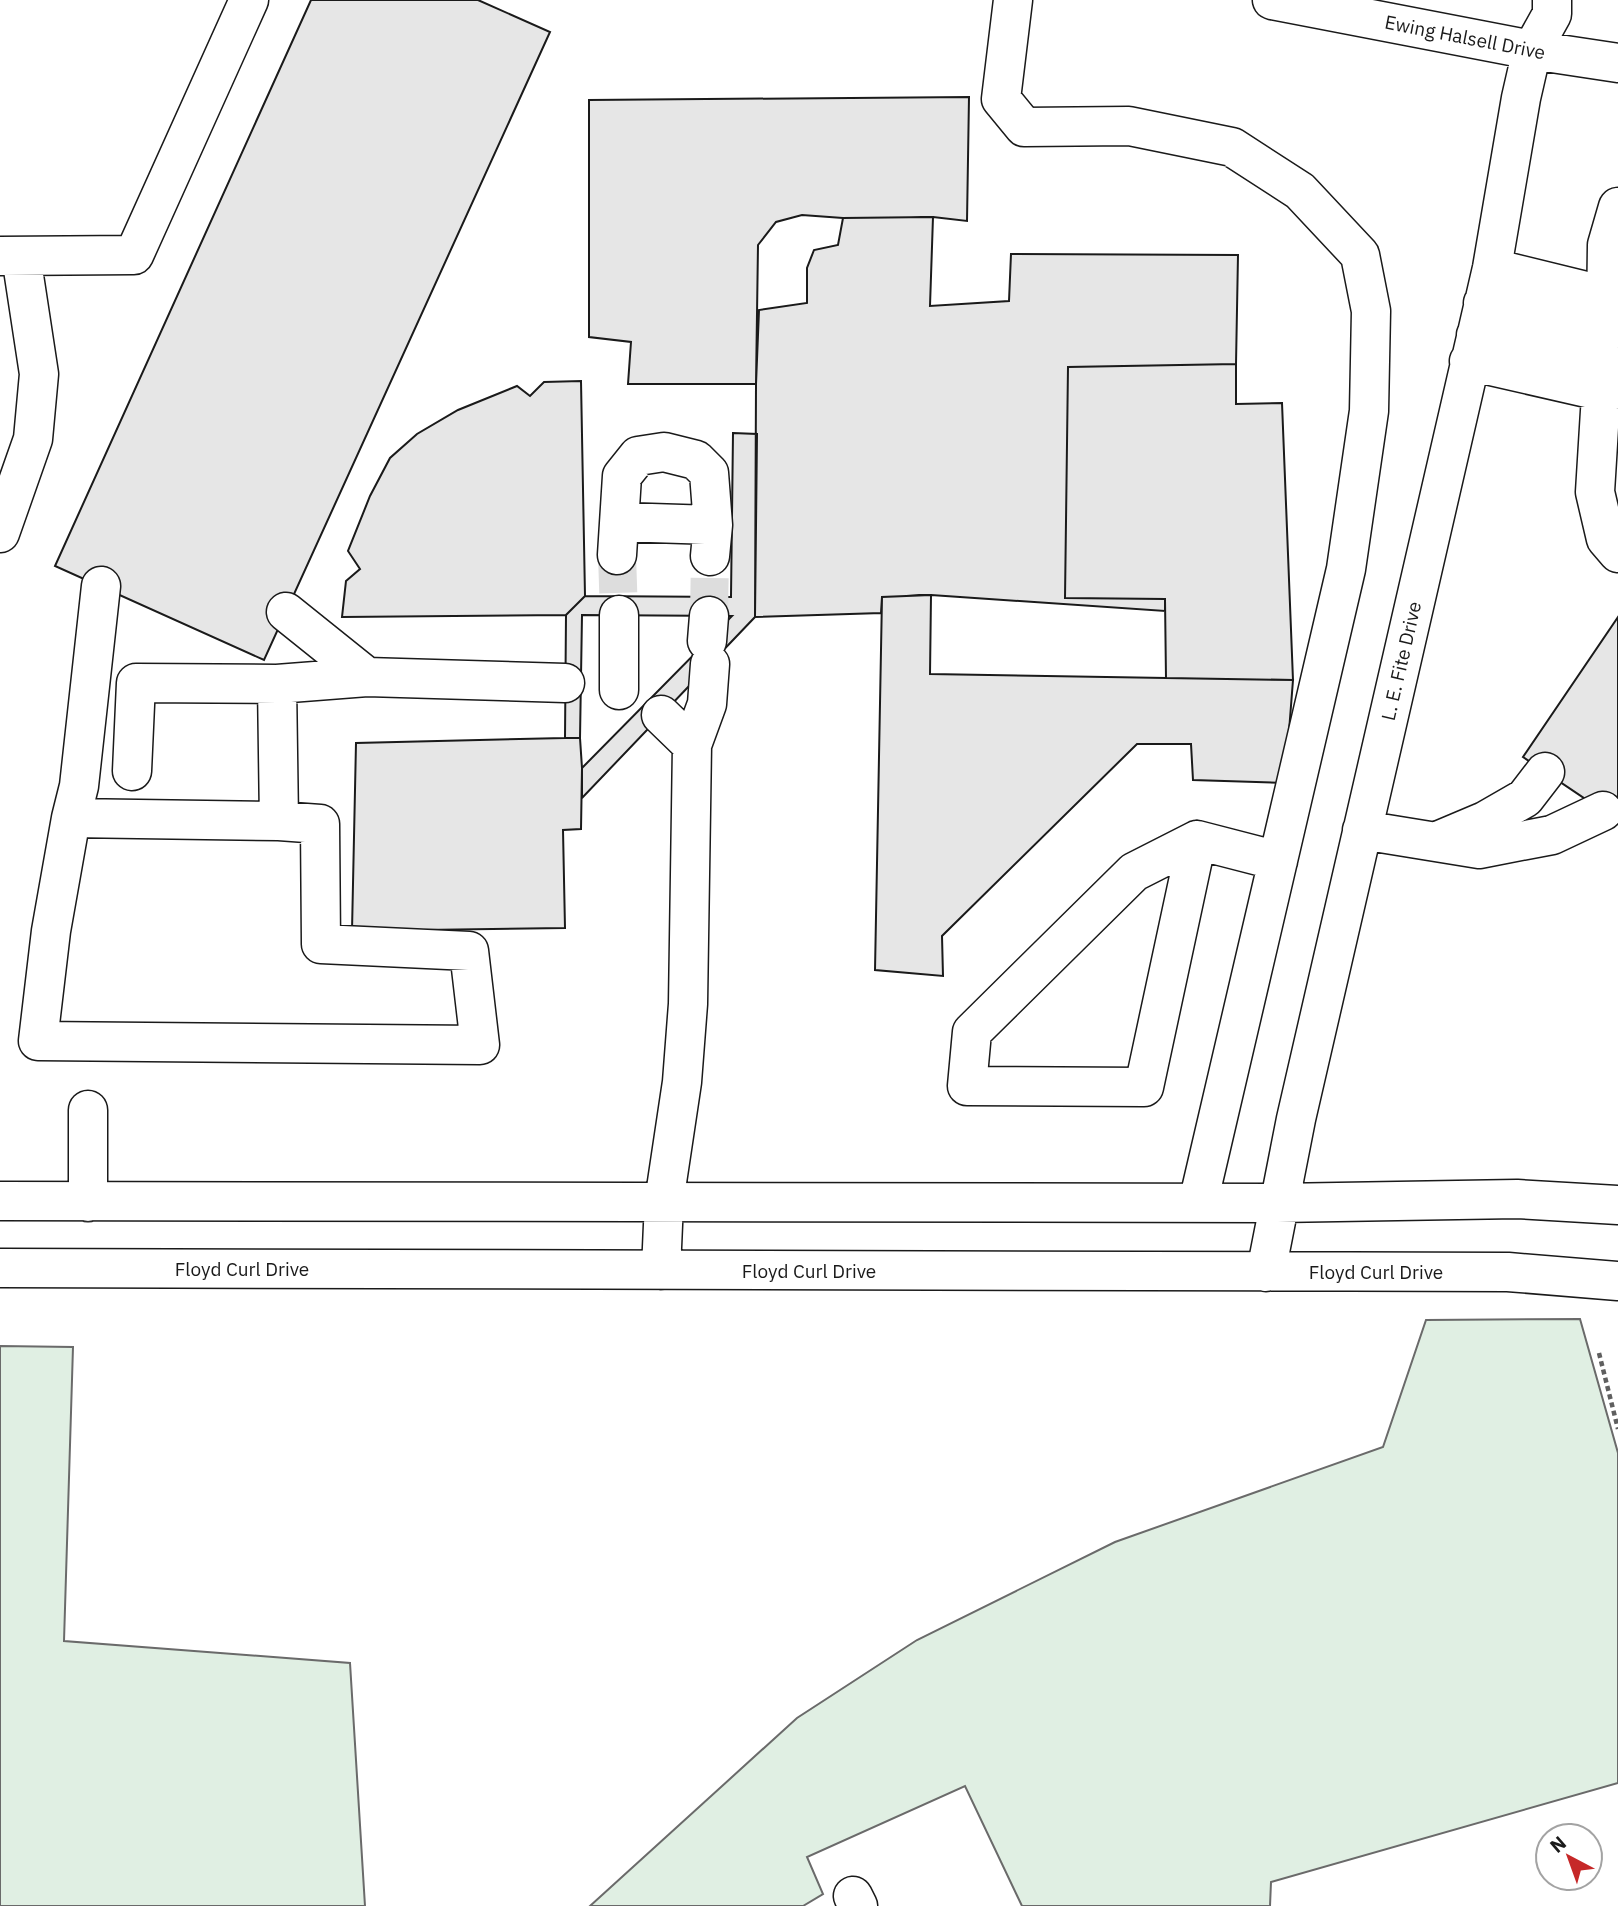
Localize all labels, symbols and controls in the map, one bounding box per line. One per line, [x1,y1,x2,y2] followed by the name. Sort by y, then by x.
[1383,10,1547,64] street label: Ewing Halsell Drive
[1376,599,1426,723] street label: L. E. Fite Drive
[175,1257,309,1281] street label: Floyd Curl Drive
[742,1259,876,1283] street label: Floyd Curl Drive
[1309,1260,1443,1284] street label: Floyd Curl Drive
[1534,1822,1604,1892] north arrow
[1545,1831,1571,1858] text: N

